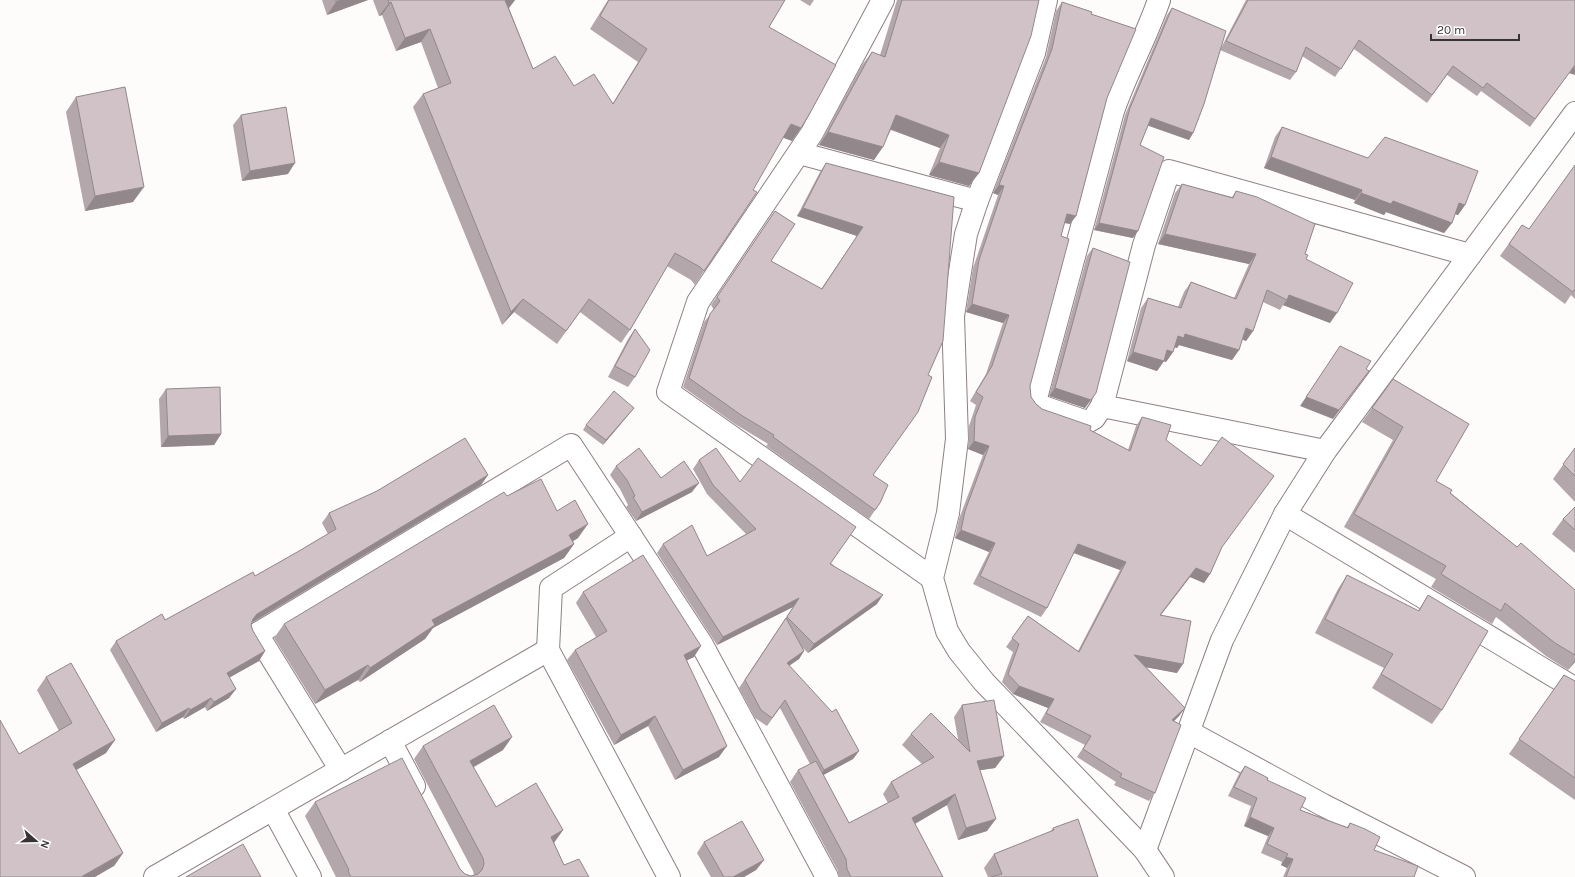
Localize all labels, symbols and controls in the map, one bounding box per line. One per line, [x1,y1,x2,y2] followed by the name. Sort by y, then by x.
[1431,16,1519,42] scale bar
[1437,23,1465,37] text: 20 m
[16,821,56,861] north arrow
[37,838,52,850] text: N

